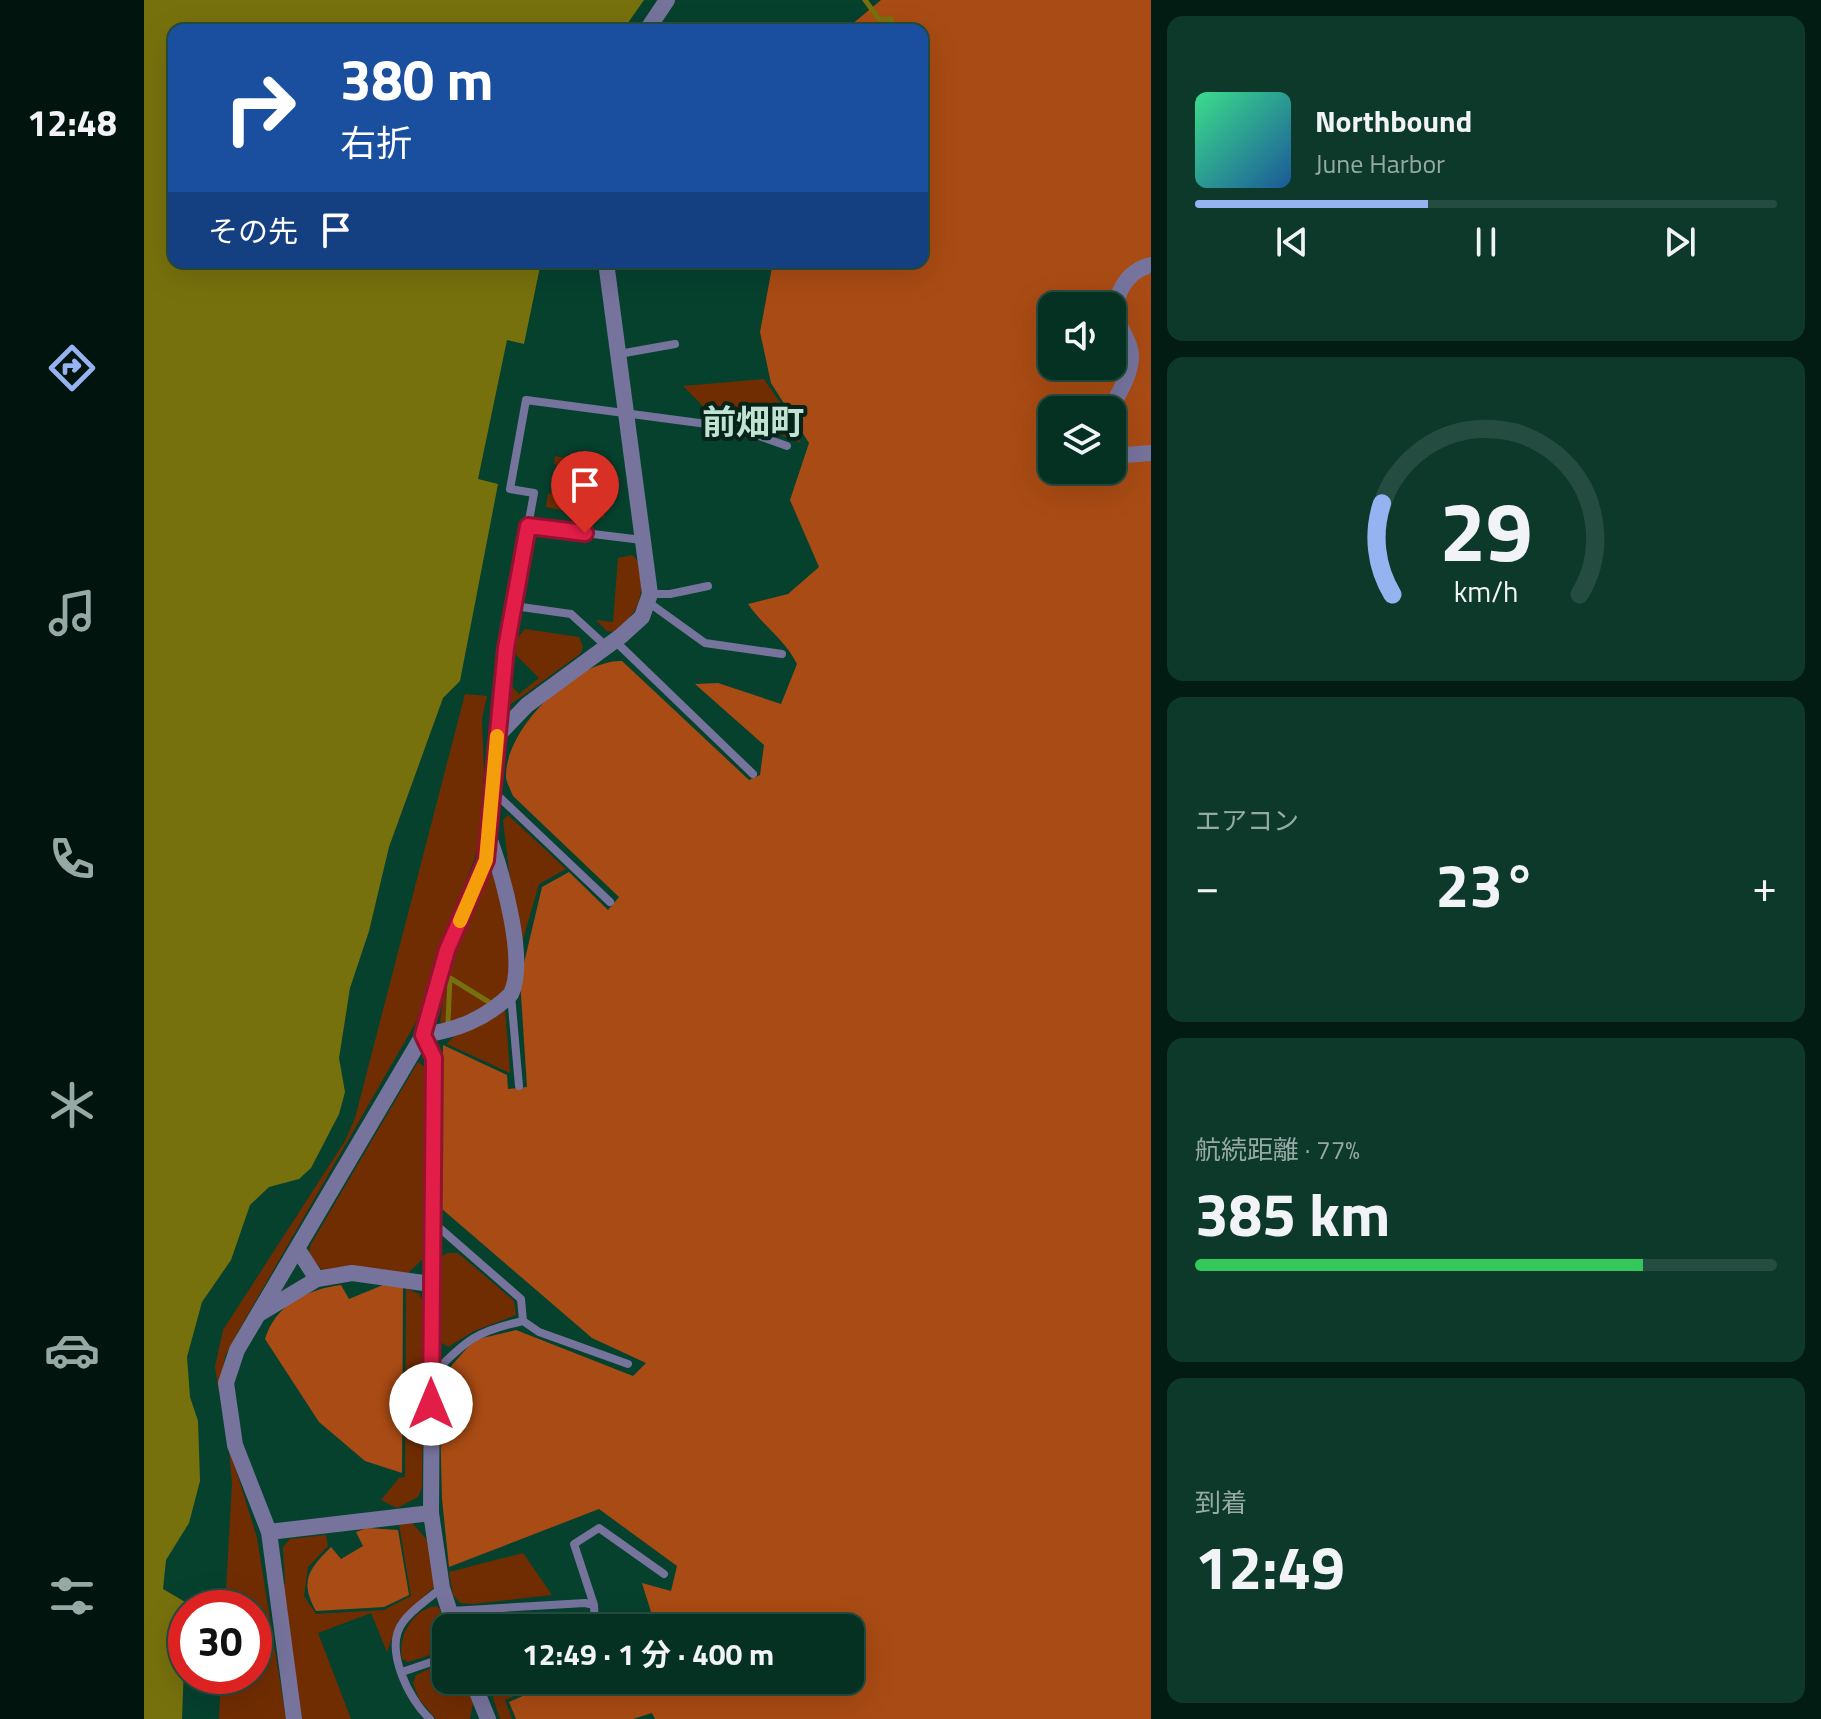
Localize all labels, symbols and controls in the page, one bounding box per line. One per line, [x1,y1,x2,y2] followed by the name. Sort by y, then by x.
[340,37,493,122] text: 380 m
[208,56,312,160] icon: right
[27,95,117,150] text: 12:48
[1315,98,1472,144] text: Northbound
[340,115,412,170] text: 右折
[1315,144,1445,183] text: June Harbor
[208,208,298,254] text: その先
[314,208,358,252] icon: arrive
[1270,220,1314,264] icon: previous
[1464,220,1508,264] icon: pause
[1658,220,1702,264] icon: next
[1038,292,1126,484] map controls
[1038,292,1126,380] button: sound
[44,340,100,396] icon: directions
[702,395,804,447] district label: 前畑町
[1038,396,1126,484] button: layers
[551,451,619,533] pin
[563,463,607,507] icon: arrive
[1439,466,1533,592] text: 29
[1454,570,1518,613] text: km/h
[44,585,100,641] icon: music
[1195,801,1299,840] text: エアコン
[44,831,100,887] icon: phone
[1436,839,1536,930] text: 23°
[1195,852,1220,919] text: −
[1752,852,1777,919] text: +
[44,1077,100,1133] icon: climate
[1195,1130,1360,1169] text: 航続距離 · 77%
[1195,1168,1390,1259] text: 385 km
[44,1322,100,1378] icon: car
[389,1362,473,1446] position arrow
[1195,1483,1247,1522] text: 到着
[1195,1521,1345,1612] text: 12:49
[44,1568,100,1624] icon: filters
[168,1590,272,1694] speed limit sign: 30
[522,1631,774,1677] text: 12:49 · 1 分 · 400 m

